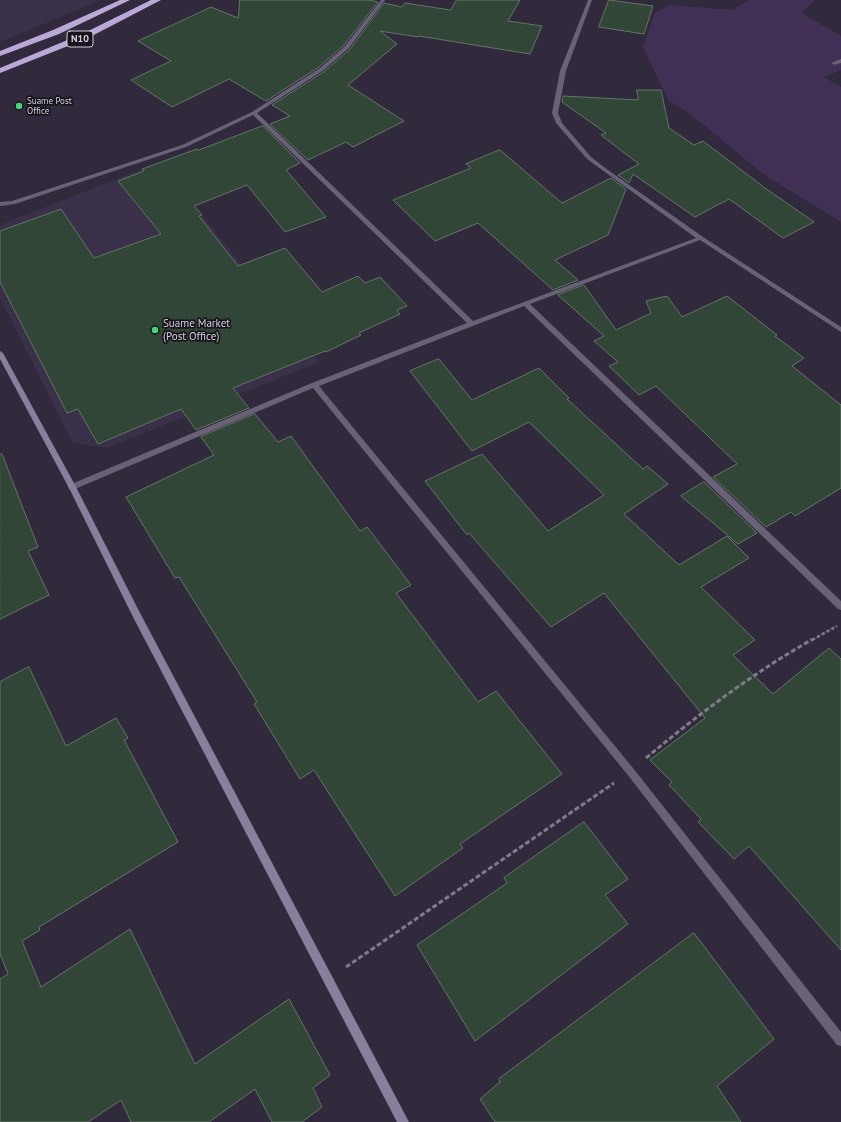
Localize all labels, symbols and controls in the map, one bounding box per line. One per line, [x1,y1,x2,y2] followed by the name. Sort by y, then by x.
[67,31,93,47] road number: N10
[27,96,72,117] place label: Suame Post Office
[14,101,24,111] marker: Suame Post Office
[163,317,230,343] place label: Suame Market (Post Office)
[150,325,160,335] marker: Suame Market (Post Office)

